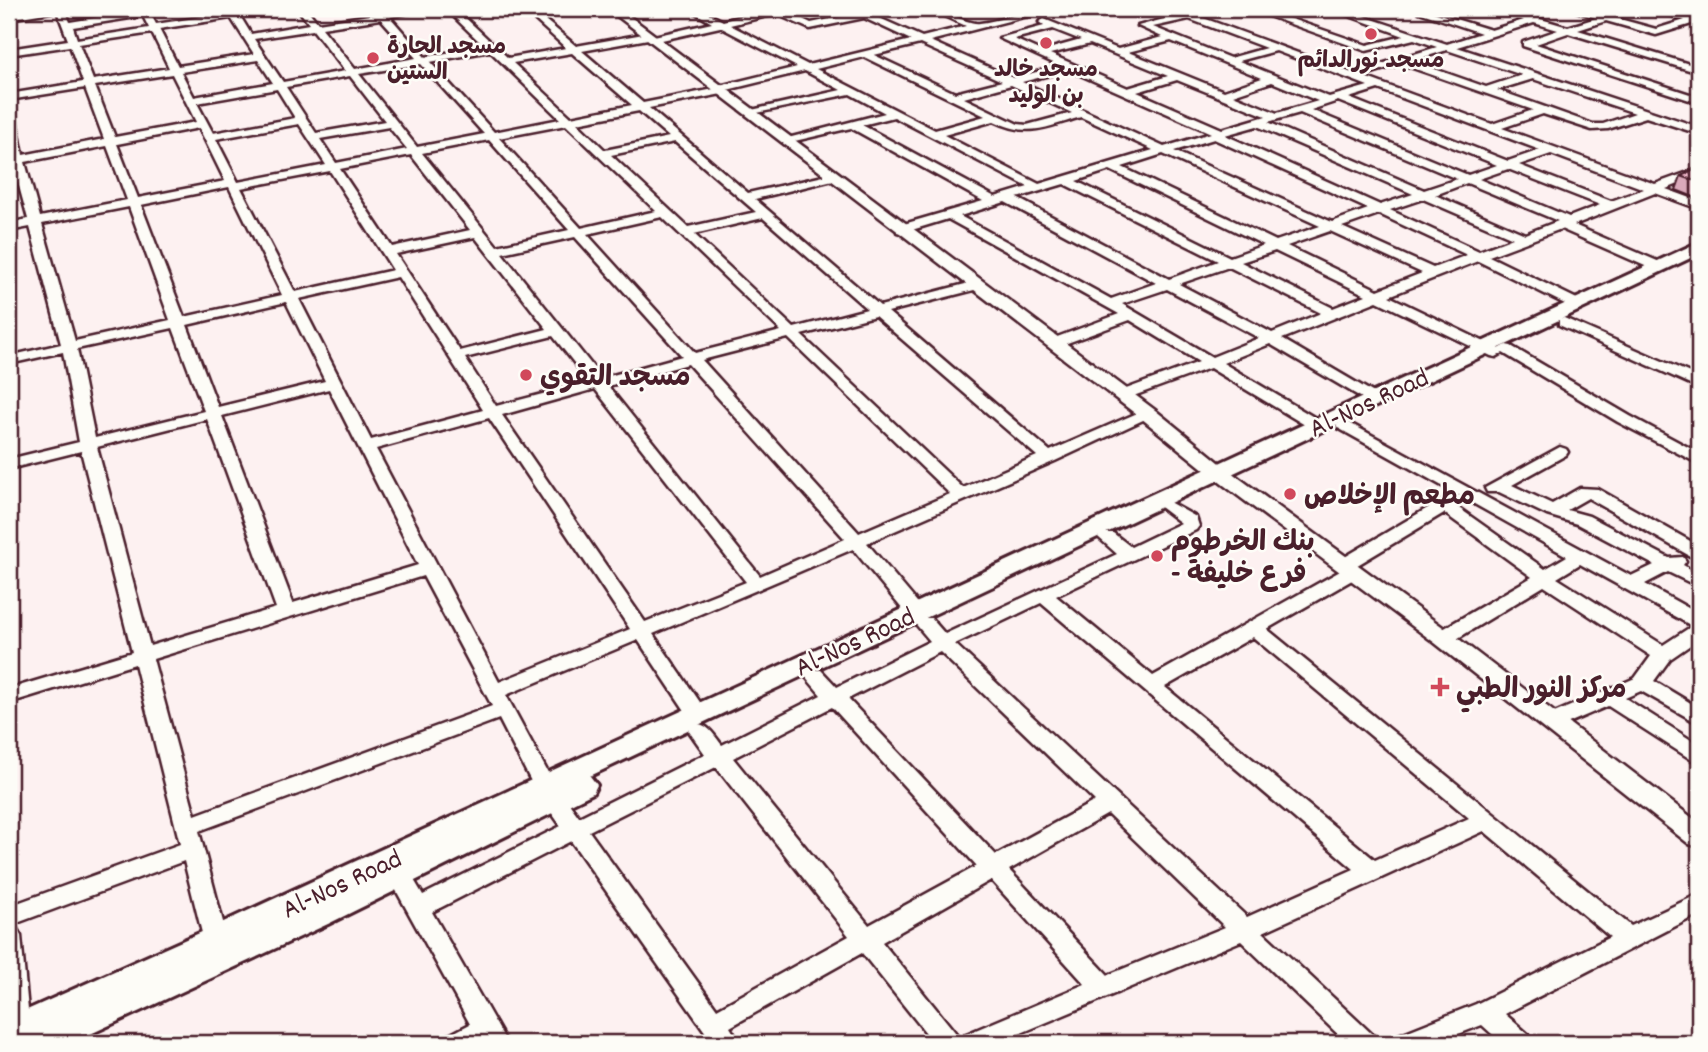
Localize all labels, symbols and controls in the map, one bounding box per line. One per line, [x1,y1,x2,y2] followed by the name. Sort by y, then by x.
[1363,26,1379,42] marker: مسجد نورالدائم
[387,32,506,91] place label: مسجد الحارة الستين
[1038,35,1054,51] marker: مسجد خالد بن الوليد
[1298,46,1444,79] place label: مسجد نورالدائم
[365,50,381,66] marker: مسجد الحارة الستين
[994,55,1098,114] place label: مسجد خالد بن الوليد
[540,360,690,400] place label: مسجد التقوي
[1303,360,1437,451] street label: Al-Nos Road
[518,367,534,383] marker: مسجد التقوي
[1304,479,1475,519] place label: مطعم الإخلاص
[1282,486,1298,502] marker: مطعم الإخلاص
[1171,525,1315,597] place label: بنك الخرطوم - فرع خليفة
[1149,548,1165,564] marker: بنك الخرطوم - فرع خليفة
[789,599,923,690] street label: Al-Nos Road
[1456,672,1626,713] place label: مركز النور الطبي
[1430,677,1450,697] marker: مركز النور الطبي
[276,841,410,932] street label: Al-Nos Road

